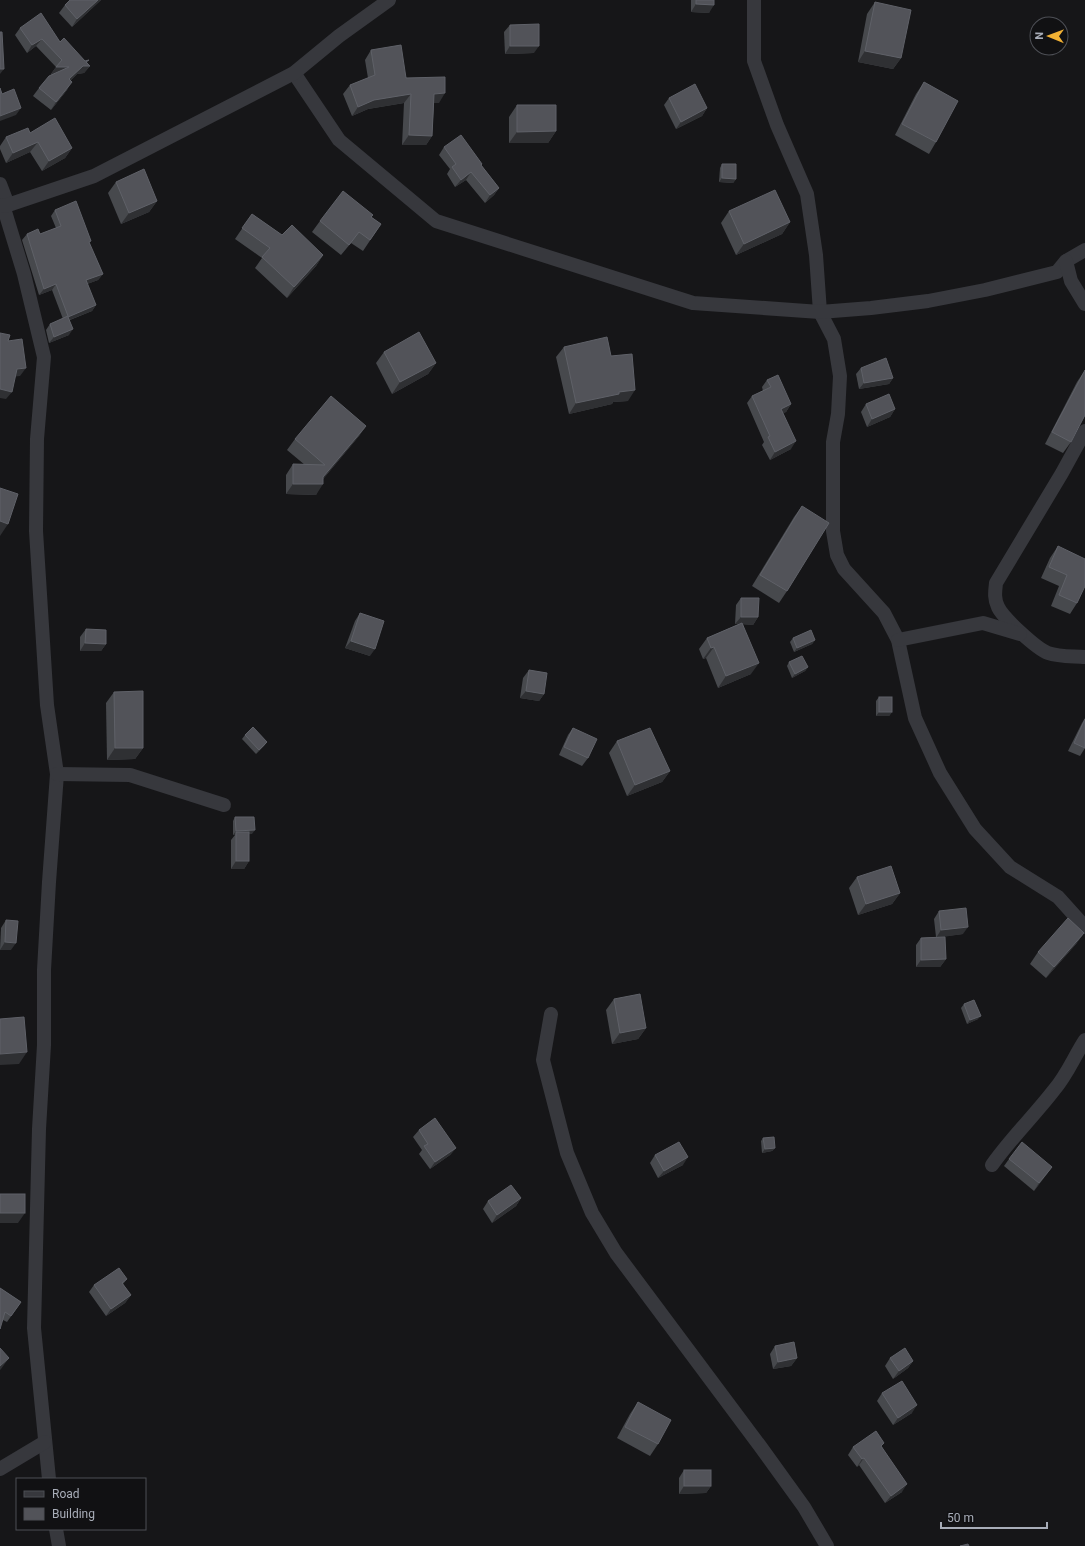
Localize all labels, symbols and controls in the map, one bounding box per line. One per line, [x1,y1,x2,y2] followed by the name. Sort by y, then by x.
[1029,16,1069,56] north arrow
[1033,32,1046,40] text: N
[16,1478,146,1530] legend
[52,1487,80,1501] text: Road
[941,1504,1047,1530] scale bar
[52,1507,95,1521] text: Building
[947,1511,974,1525] text: 50 m

